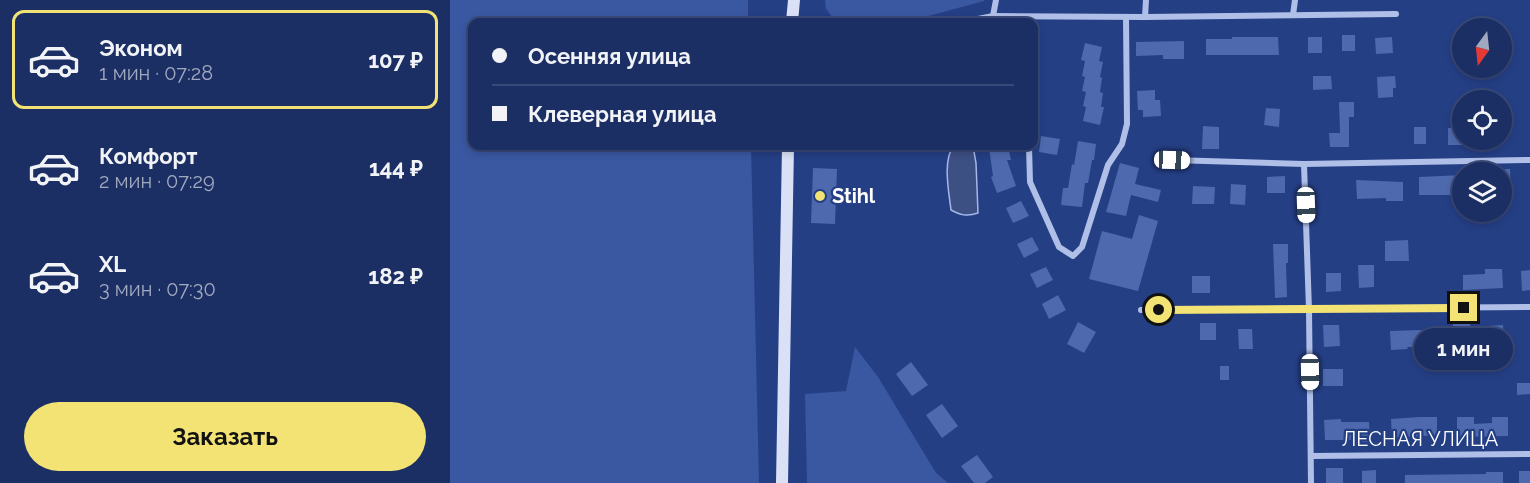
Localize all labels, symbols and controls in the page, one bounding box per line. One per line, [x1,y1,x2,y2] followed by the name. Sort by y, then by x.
[1452,18,1512,78] north arrow
[1452,18,1512,222] map controls
[27,33,81,87] icon: car
[99,35,183,61] text: Эконом
[528,43,691,69] text: Осенняя улица
[368,47,423,73] text: 107 ₽
[99,61,213,85] text: 1 мин · 07:28
[1452,90,1512,150] button: locate
[528,101,717,127] text: Клеверная улица
[27,141,81,195] icon: car
[99,143,197,169] text: Комфорт
[1154,150,1190,170] car
[369,155,423,181] text: 144 ₽
[1452,162,1512,222] button: layers
[99,169,215,193] text: 2 мин · 07:29
[832,184,876,208] place label: Stihl
[1296,187,1316,223] car
[813,189,827,203] marker: Stihl
[27,249,81,303] icon: car
[99,251,126,277] text: XL
[368,263,423,289] text: 182 ₽
[99,277,216,301] text: 3 мин · 07:30
[1450,294,1477,321] route end
[1145,296,1172,323] route start
[1414,329,1514,371] callout: 1 мин
[1437,337,1490,361] text: 1 мин
[1301,354,1319,390] car
[24,402,426,471] button: Заказать
[1342,427,1499,451] street label: ЛЕСНАЯ УЛИЦА

